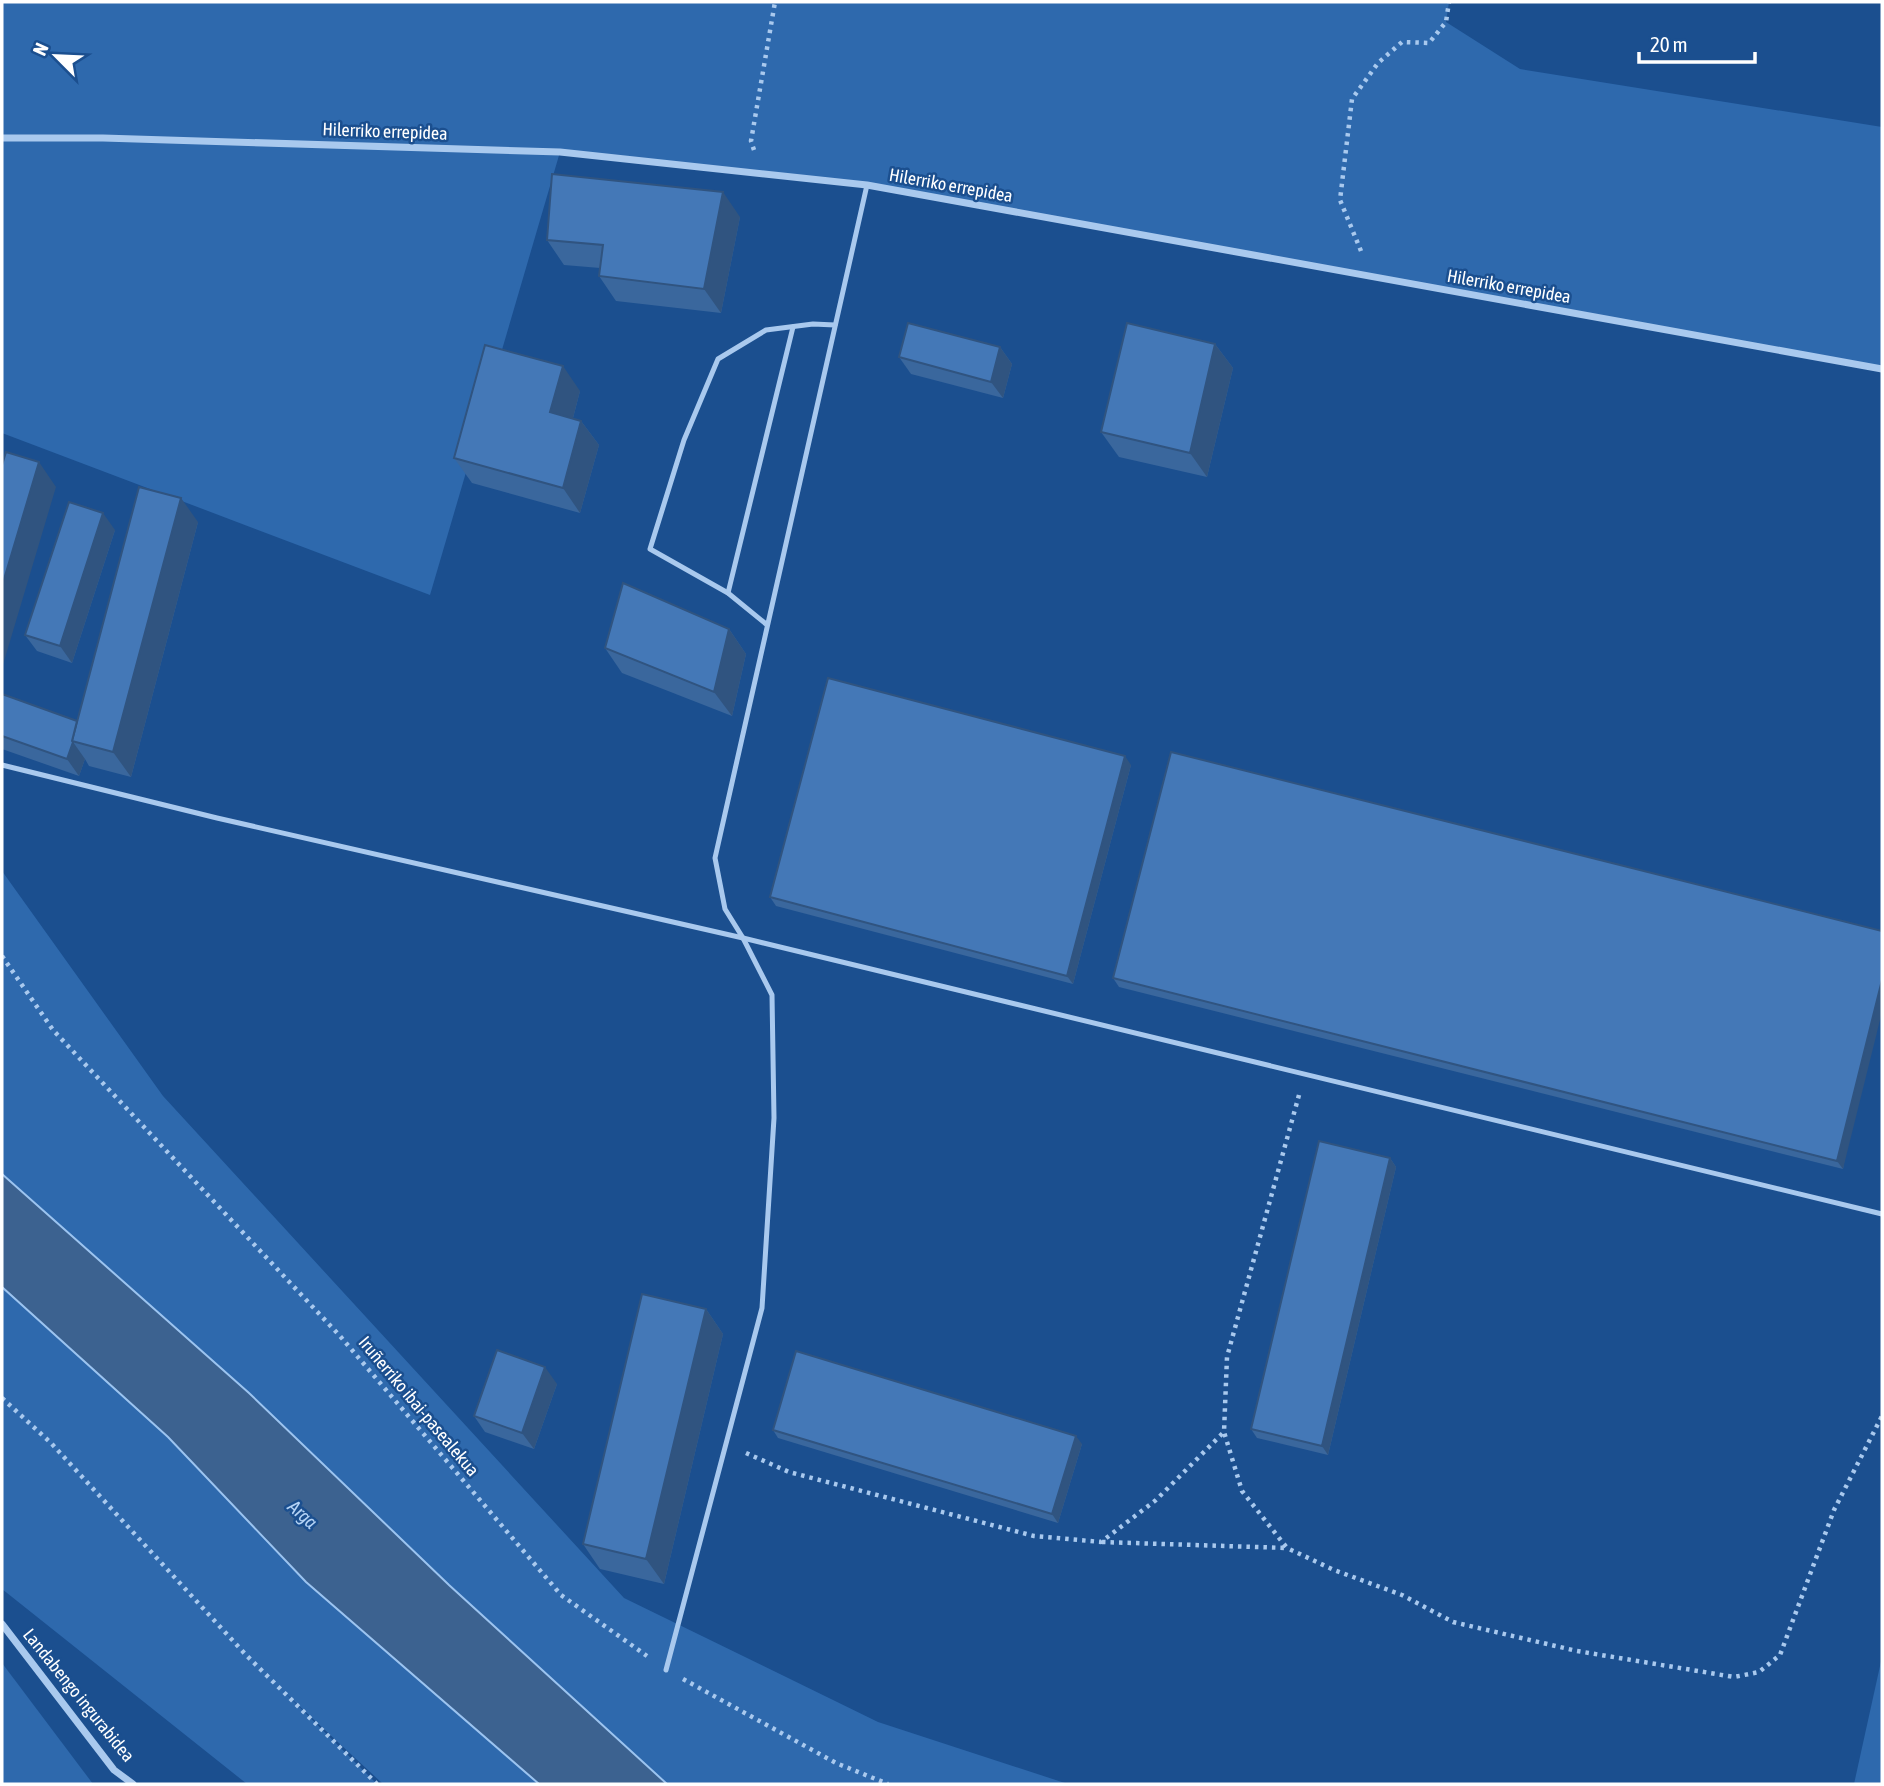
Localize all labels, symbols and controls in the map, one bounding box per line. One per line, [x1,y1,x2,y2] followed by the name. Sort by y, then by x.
[21,21,91,91] north arrow
[1639,21,1755,65] scale bar
[1650,32,1688,56] text: 20 m
[28,39,53,59] text: N
[322,118,448,144] street label: Hilerriko errepidea
[887,164,1015,206] street label: Hilerriko errepidea
[1445,265,1573,307] street label: Hilerriko errepidea
[354,1332,484,1480] street label: Iruñerriko ibai-pasealekua
[283,1495,322,1533] water label: Arga
[19,1624,139,1766] street label: Landabengo ingurabidea

